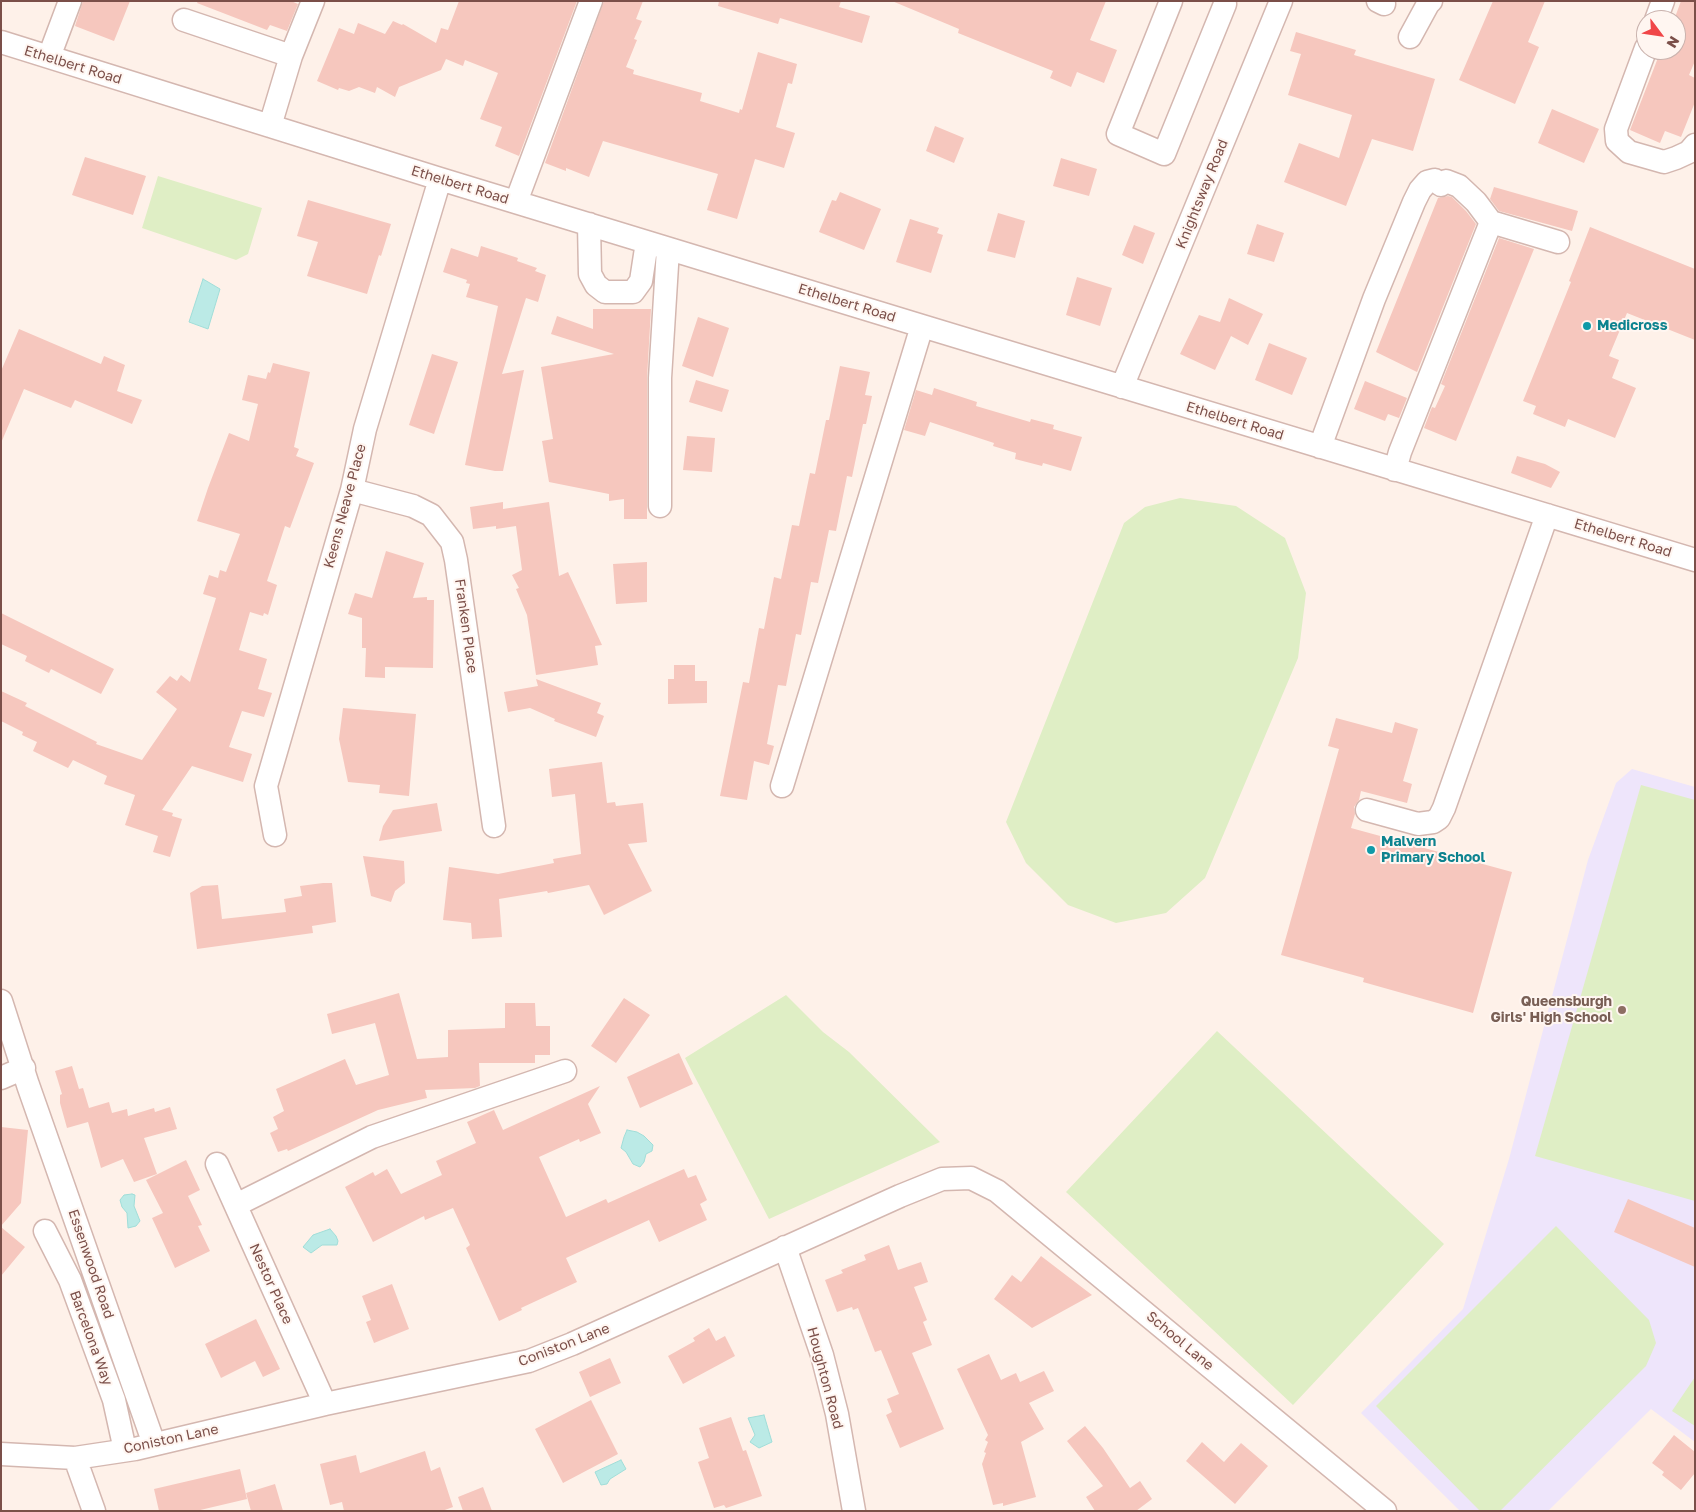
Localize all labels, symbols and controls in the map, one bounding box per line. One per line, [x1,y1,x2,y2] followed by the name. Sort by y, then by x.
[1636,10,1686,60] north arrow
[1663,34,1683,51] text: N
[22,42,124,88] street label: Ethelbert Road
[1172,137,1232,251] street label: Knightsway Road
[409,162,511,208] street label: Ethelbert Road
[796,280,898,326] street label: Ethelbert Road
[1597,318,1668,334] place label: Medicross
[1581,320,1593,332] marker: Medicross
[1184,398,1286,444] street label: Ethelbert Road
[320,442,370,570] street label: Keens Neave Place
[1572,515,1674,561] street label: Ethelbert Road
[451,578,481,674] street label: Franken Place
[1381,834,1485,866] place label: Malvern Primary School
[1365,844,1377,856] marker: Malvern Primary School
[1491,994,1612,1026] place label: Queensburgh Girls' High School
[1616,1004,1628,1016] marker: Queensburgh Girls' High School
[64,1207,118,1321] street label: Essenwood Road
[246,1241,296,1327] street label: Nestor Place
[66,1288,116,1388] street label: Barcelona Way
[1143,1308,1217,1374] street label: School Lane
[516,1320,612,1370] street label: Coniston Lane
[803,1325,847,1431] street label: Houghton Road
[122,1421,220,1457] street label: Coniston Lane

